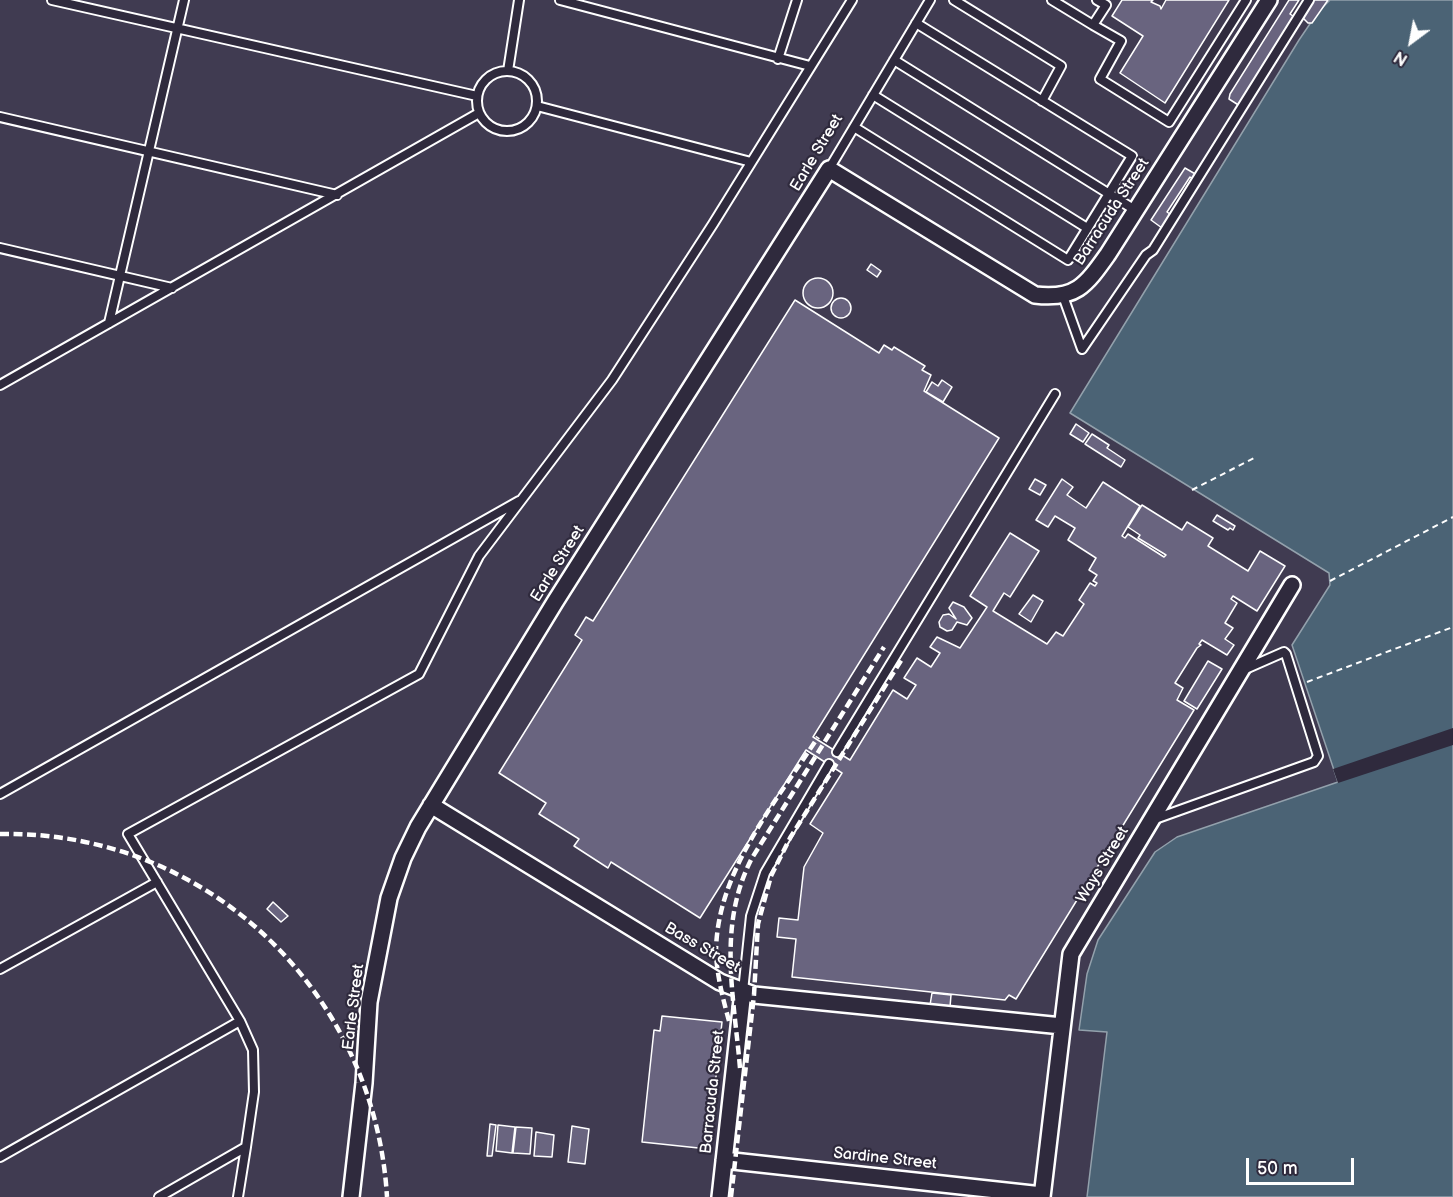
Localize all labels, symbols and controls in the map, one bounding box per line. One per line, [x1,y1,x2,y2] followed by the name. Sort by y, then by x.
[1381,12,1441,72] north arrow
[1391,46,1411,69] text: N
[786,111,848,195] street label: Earle Street
[1070,155,1154,269] street label: Barracuda Street
[527,522,589,606] street label: Earle Street
[1073,823,1133,907] street label: Ways Street
[661,919,743,977] street label: Bass Street
[339,963,369,1051] street label: Earle Street
[697,1029,729,1155] street label: Barracuda Street
[832,1144,938,1174] street label: Sardine Street
[1249,1146,1357,1184] scale bar
[1257,1158,1298,1179] text: 50 m

